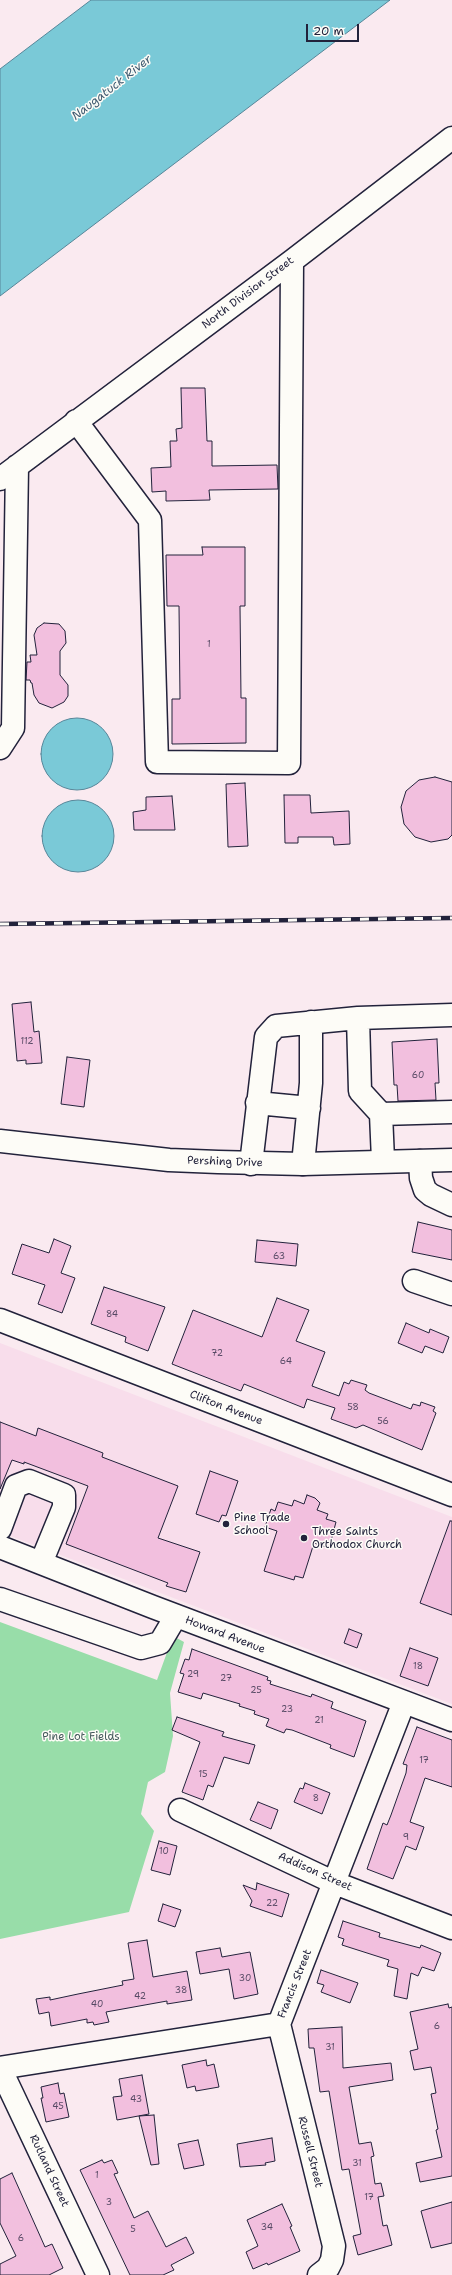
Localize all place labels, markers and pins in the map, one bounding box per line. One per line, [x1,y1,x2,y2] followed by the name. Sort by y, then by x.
[234,1511,290,1537] place label: Pine Trade School
[221,1519,231,1529] marker: Pine Trade School
[312,1525,402,1551] place label: Three Saints Orthodox Church
[299,1533,309,1543] marker: Three Saints Orthodox Church

